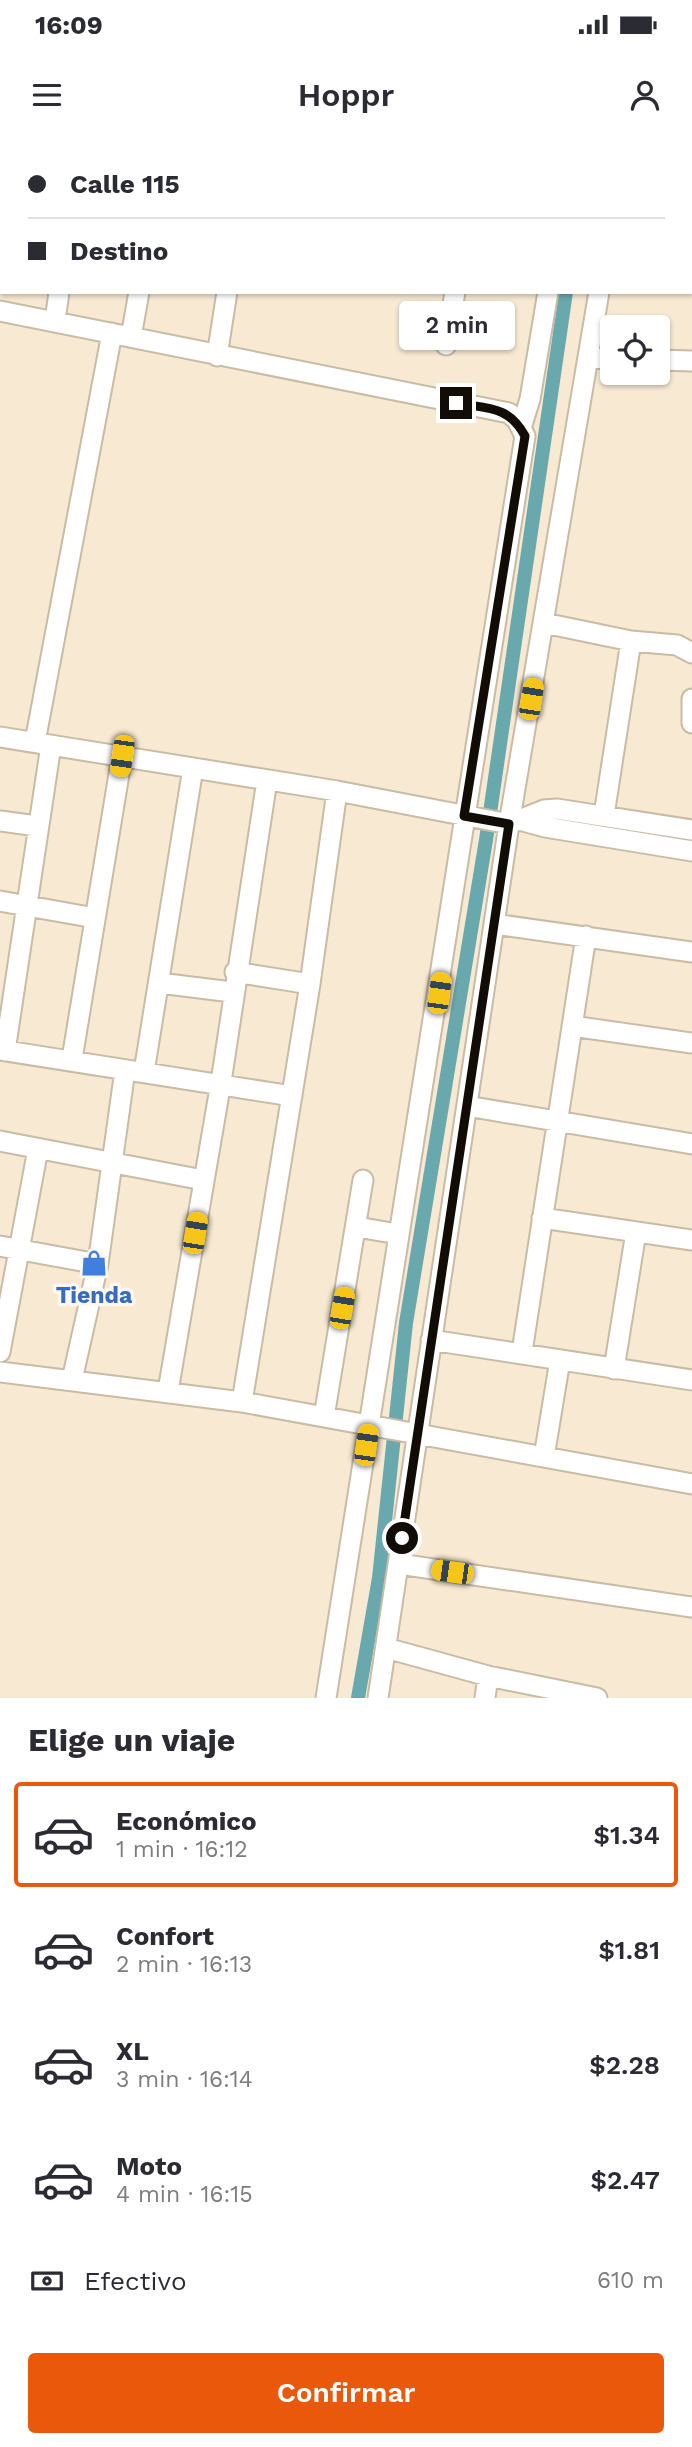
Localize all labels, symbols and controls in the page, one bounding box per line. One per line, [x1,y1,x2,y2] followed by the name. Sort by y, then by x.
[35,10,103,40] text: 16:09
[28,76,66,114] icon: menu
[298,76,394,114] text: Hoppr
[626,76,664,114] icon: person
[70,169,180,199] text: Calle 115
[70,236,168,266] text: Destino
[398,302,514,350] callout: 2 min
[425,312,489,339] text: 2 min
[600,315,670,385] map controls
[600,315,670,385] button: locate
[440,387,472,419] route end
[518,677,545,721] car
[109,734,136,778] car
[426,971,453,1015] car
[182,1211,209,1255] car
[79,1248,109,1278] shop icon: Tienda
[56,1282,133,1309] place label: Tienda
[329,1285,356,1331] car
[353,1423,380,1467] car
[386,1522,418,1554] route start
[430,1559,475,1585] car
[28,1721,235,1759] text: Elige un viaje
[32,1803,95,1866] icon: car
[116,1806,257,1836] text: Económico
[594,1820,660,1850] text: $1.34
[116,1836,248,1863] text: 1 min · 16:12
[32,1918,95,1981] icon: car
[116,1921,214,1951] text: Confort
[598,1935,660,1965] text: $1.81
[116,1951,252,1978] text: 2 min · 16:13
[32,2033,95,2096] icon: car
[116,2036,149,2066] text: XL
[589,2050,660,2080] text: $2.28
[116,2066,253,2093] text: 3 min · 16:14
[32,2148,95,2211] icon: car
[116,2151,182,2181] text: Moto
[590,2165,660,2195] text: $2.47
[116,2181,253,2208] text: 4 min · 16:15
[28,2262,66,2300] icon: cash
[84,2266,187,2296] text: Efectivo
[597,2267,664,2294] text: 610 m
[28,2353,664,2433] button: Confirmar

